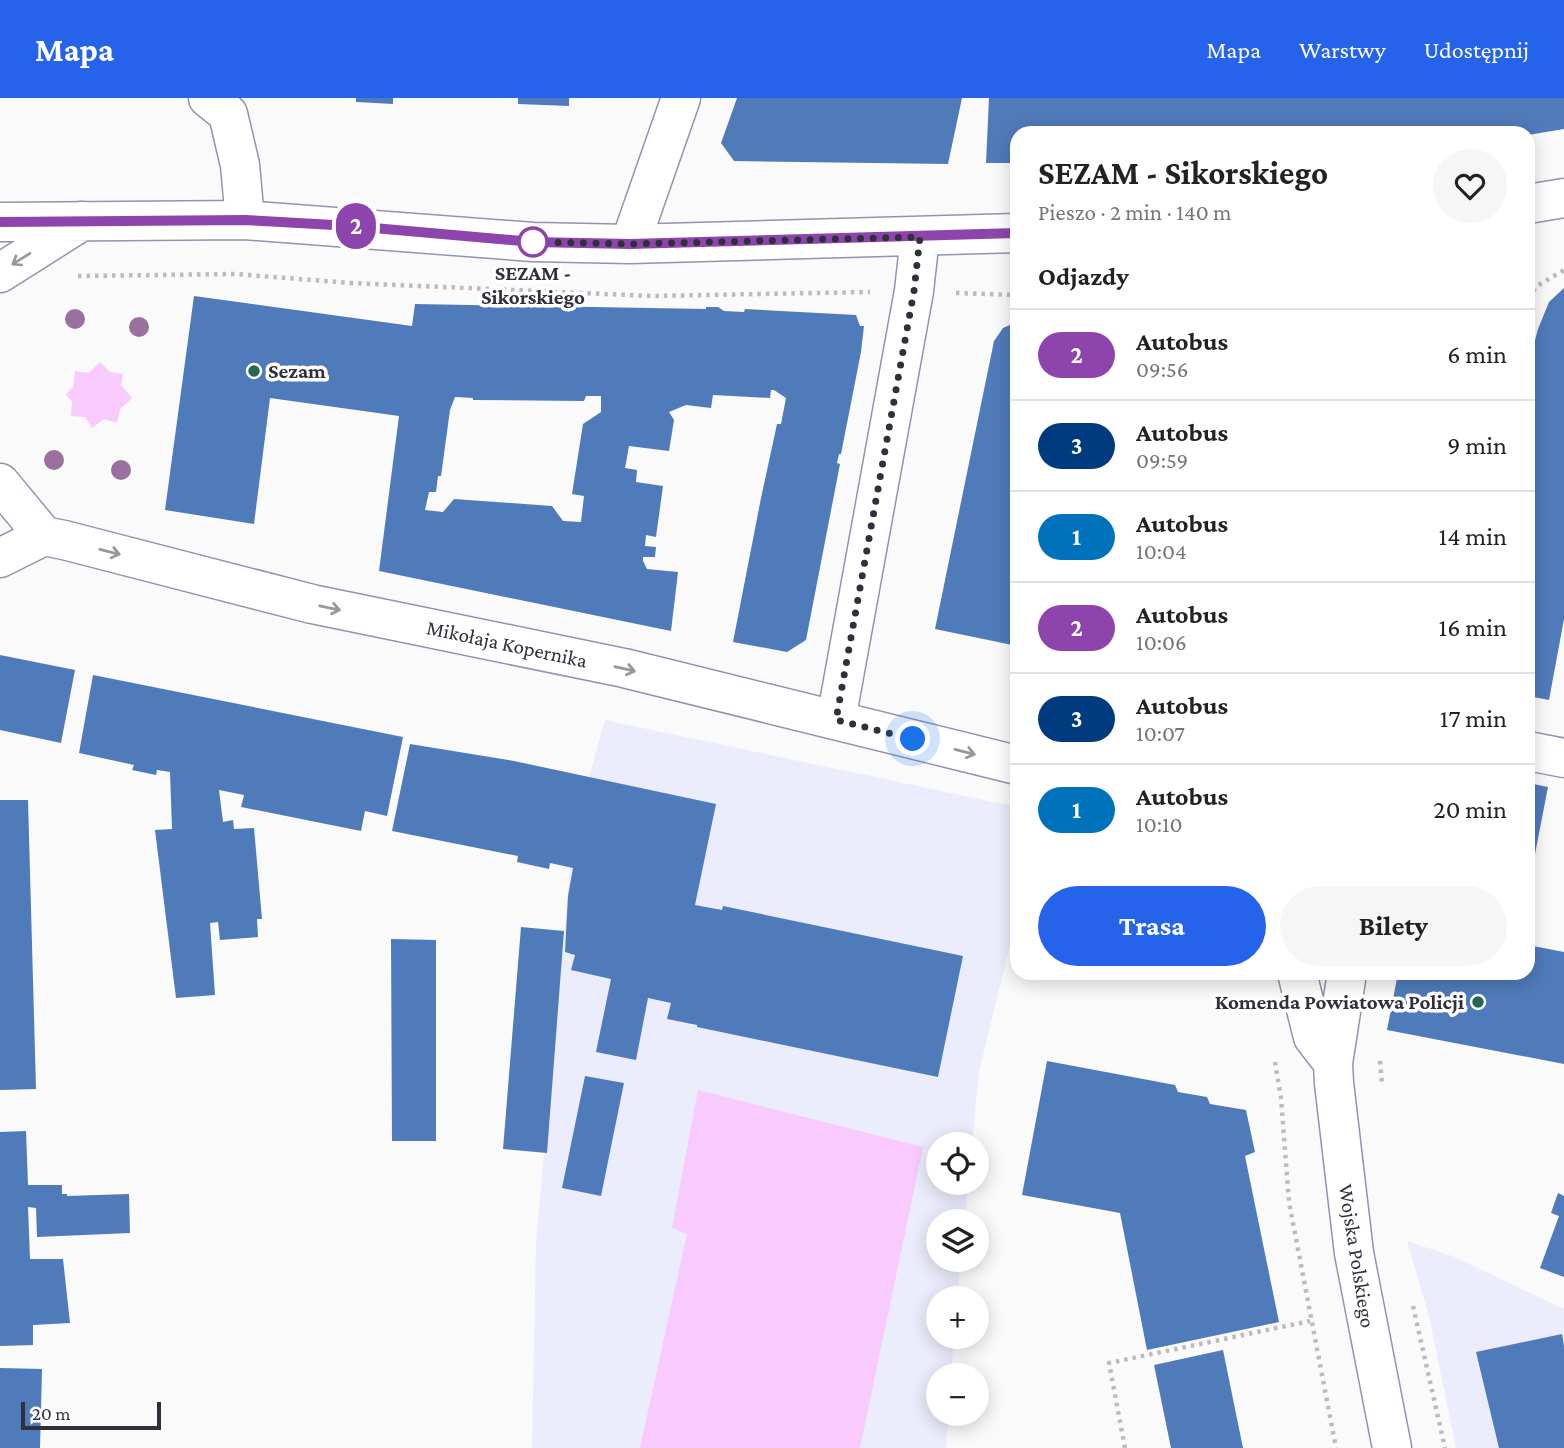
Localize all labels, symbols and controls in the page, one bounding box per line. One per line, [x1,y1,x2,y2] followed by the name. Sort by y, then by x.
[35,31,114,68] text: Mapa
[1206,36,1261,63] text: Mapa
[1299,36,1386,63] text: Warstwy
[1424,36,1529,63] text: Udostępnij
[1433,149,1507,223] button: heart
[1038,154,1328,191] text: SEZAM - Sikorskiego
[1038,199,1231,225] text: Pieszo · 2 min · 140 m
[333,203,379,249] line badge: 2
[350,212,362,239] text: 2
[518,227,548,257] marker: SEZAM - Sikorskiego
[12,253,32,267] one-way arrow
[481,261,585,309] place label: SEZAM - Sikorskiego
[1038,262,1129,291] text: Odjazdy
[1136,327,1228,356] text: Autobus
[1447,340,1507,369] text: 6 min
[1070,341,1083,368] text: 2
[1136,356,1188,382] text: 09:56
[268,359,326,383] place label: Sezam
[246,363,262,379] marker: Sezam
[1136,418,1228,447] text: Autobus
[1447,431,1507,460] text: 9 min
[1071,432,1082,459] text: 3
[1136,447,1188,473] text: 09:59
[1136,509,1228,538] text: Autobus
[1439,522,1507,551] text: 14 min
[1072,523,1081,550] text: 1
[1136,538,1187,564] text: 10:04
[98,546,121,559] one-way arrow
[1136,600,1228,629] text: Autobus
[318,602,341,616] one-way arrow
[1439,613,1507,642] text: 16 min
[1070,614,1083,641] text: 2
[425,615,590,673] street label: Mikołaja Kopernika
[1136,629,1187,655] text: 10:06
[613,662,636,676] one-way arrow
[1136,691,1228,720] text: Autobus
[1440,704,1507,733] text: 17 min
[1071,705,1082,732] text: 3
[1136,720,1185,746] text: 10:07
[895,721,930,756] your location
[953,746,976,759] one-way arrow
[1136,782,1228,811] text: Autobus
[1433,795,1507,824] text: 20 min
[1072,796,1081,823] text: 1
[1136,811,1183,837] text: 10:10
[1038,886,1266,966] button: Trasa
[1280,886,1507,966] button: Bilety
[1215,990,1464,1014] place label: Komenda Powiatowa Policji
[1470,994,1486,1010] marker: Komenda Powiatowa Policji
[926,1132,989,1426] map controls
[926,1132,989,1195] button: locate
[1334,1182,1380,1330] street label: Wojska Polskiego
[926,1209,989,1272] button: layers
[926,1286,989,1349] button: +
[926,1363,989,1426] button: −
[21,1399,161,1431] scale bar
[32,1403,71,1424] text: 20 m

